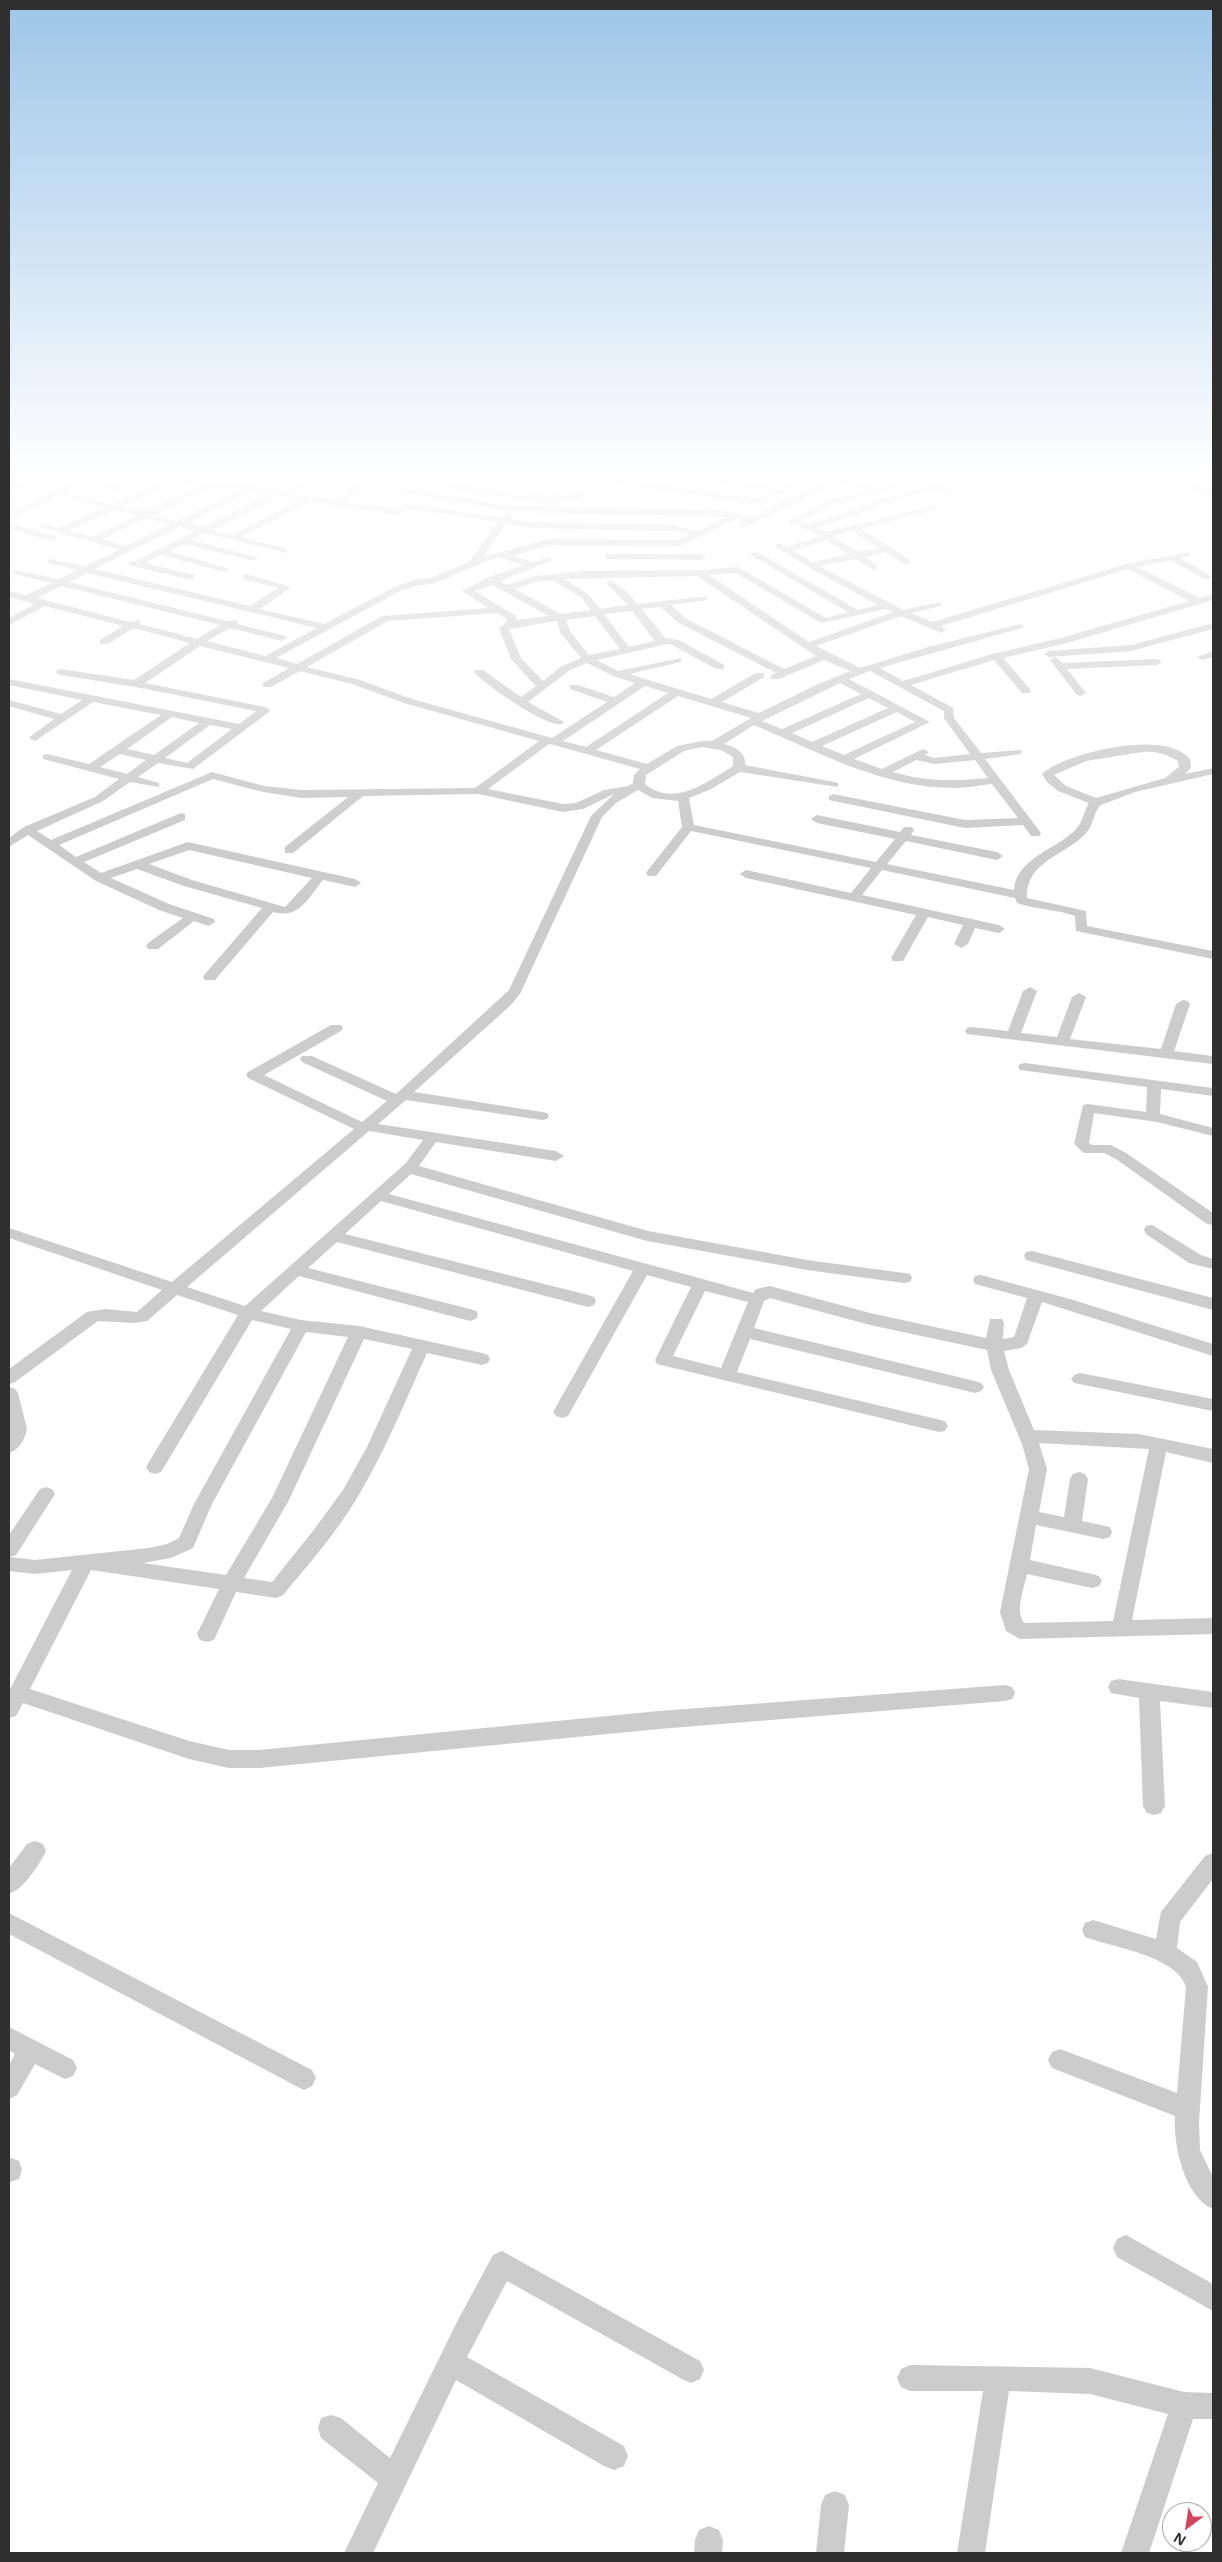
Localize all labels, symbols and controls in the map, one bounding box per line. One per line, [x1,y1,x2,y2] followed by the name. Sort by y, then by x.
[1162,2502,1212,2552] north arrow
[1170,2528,1189,2551] text: N

